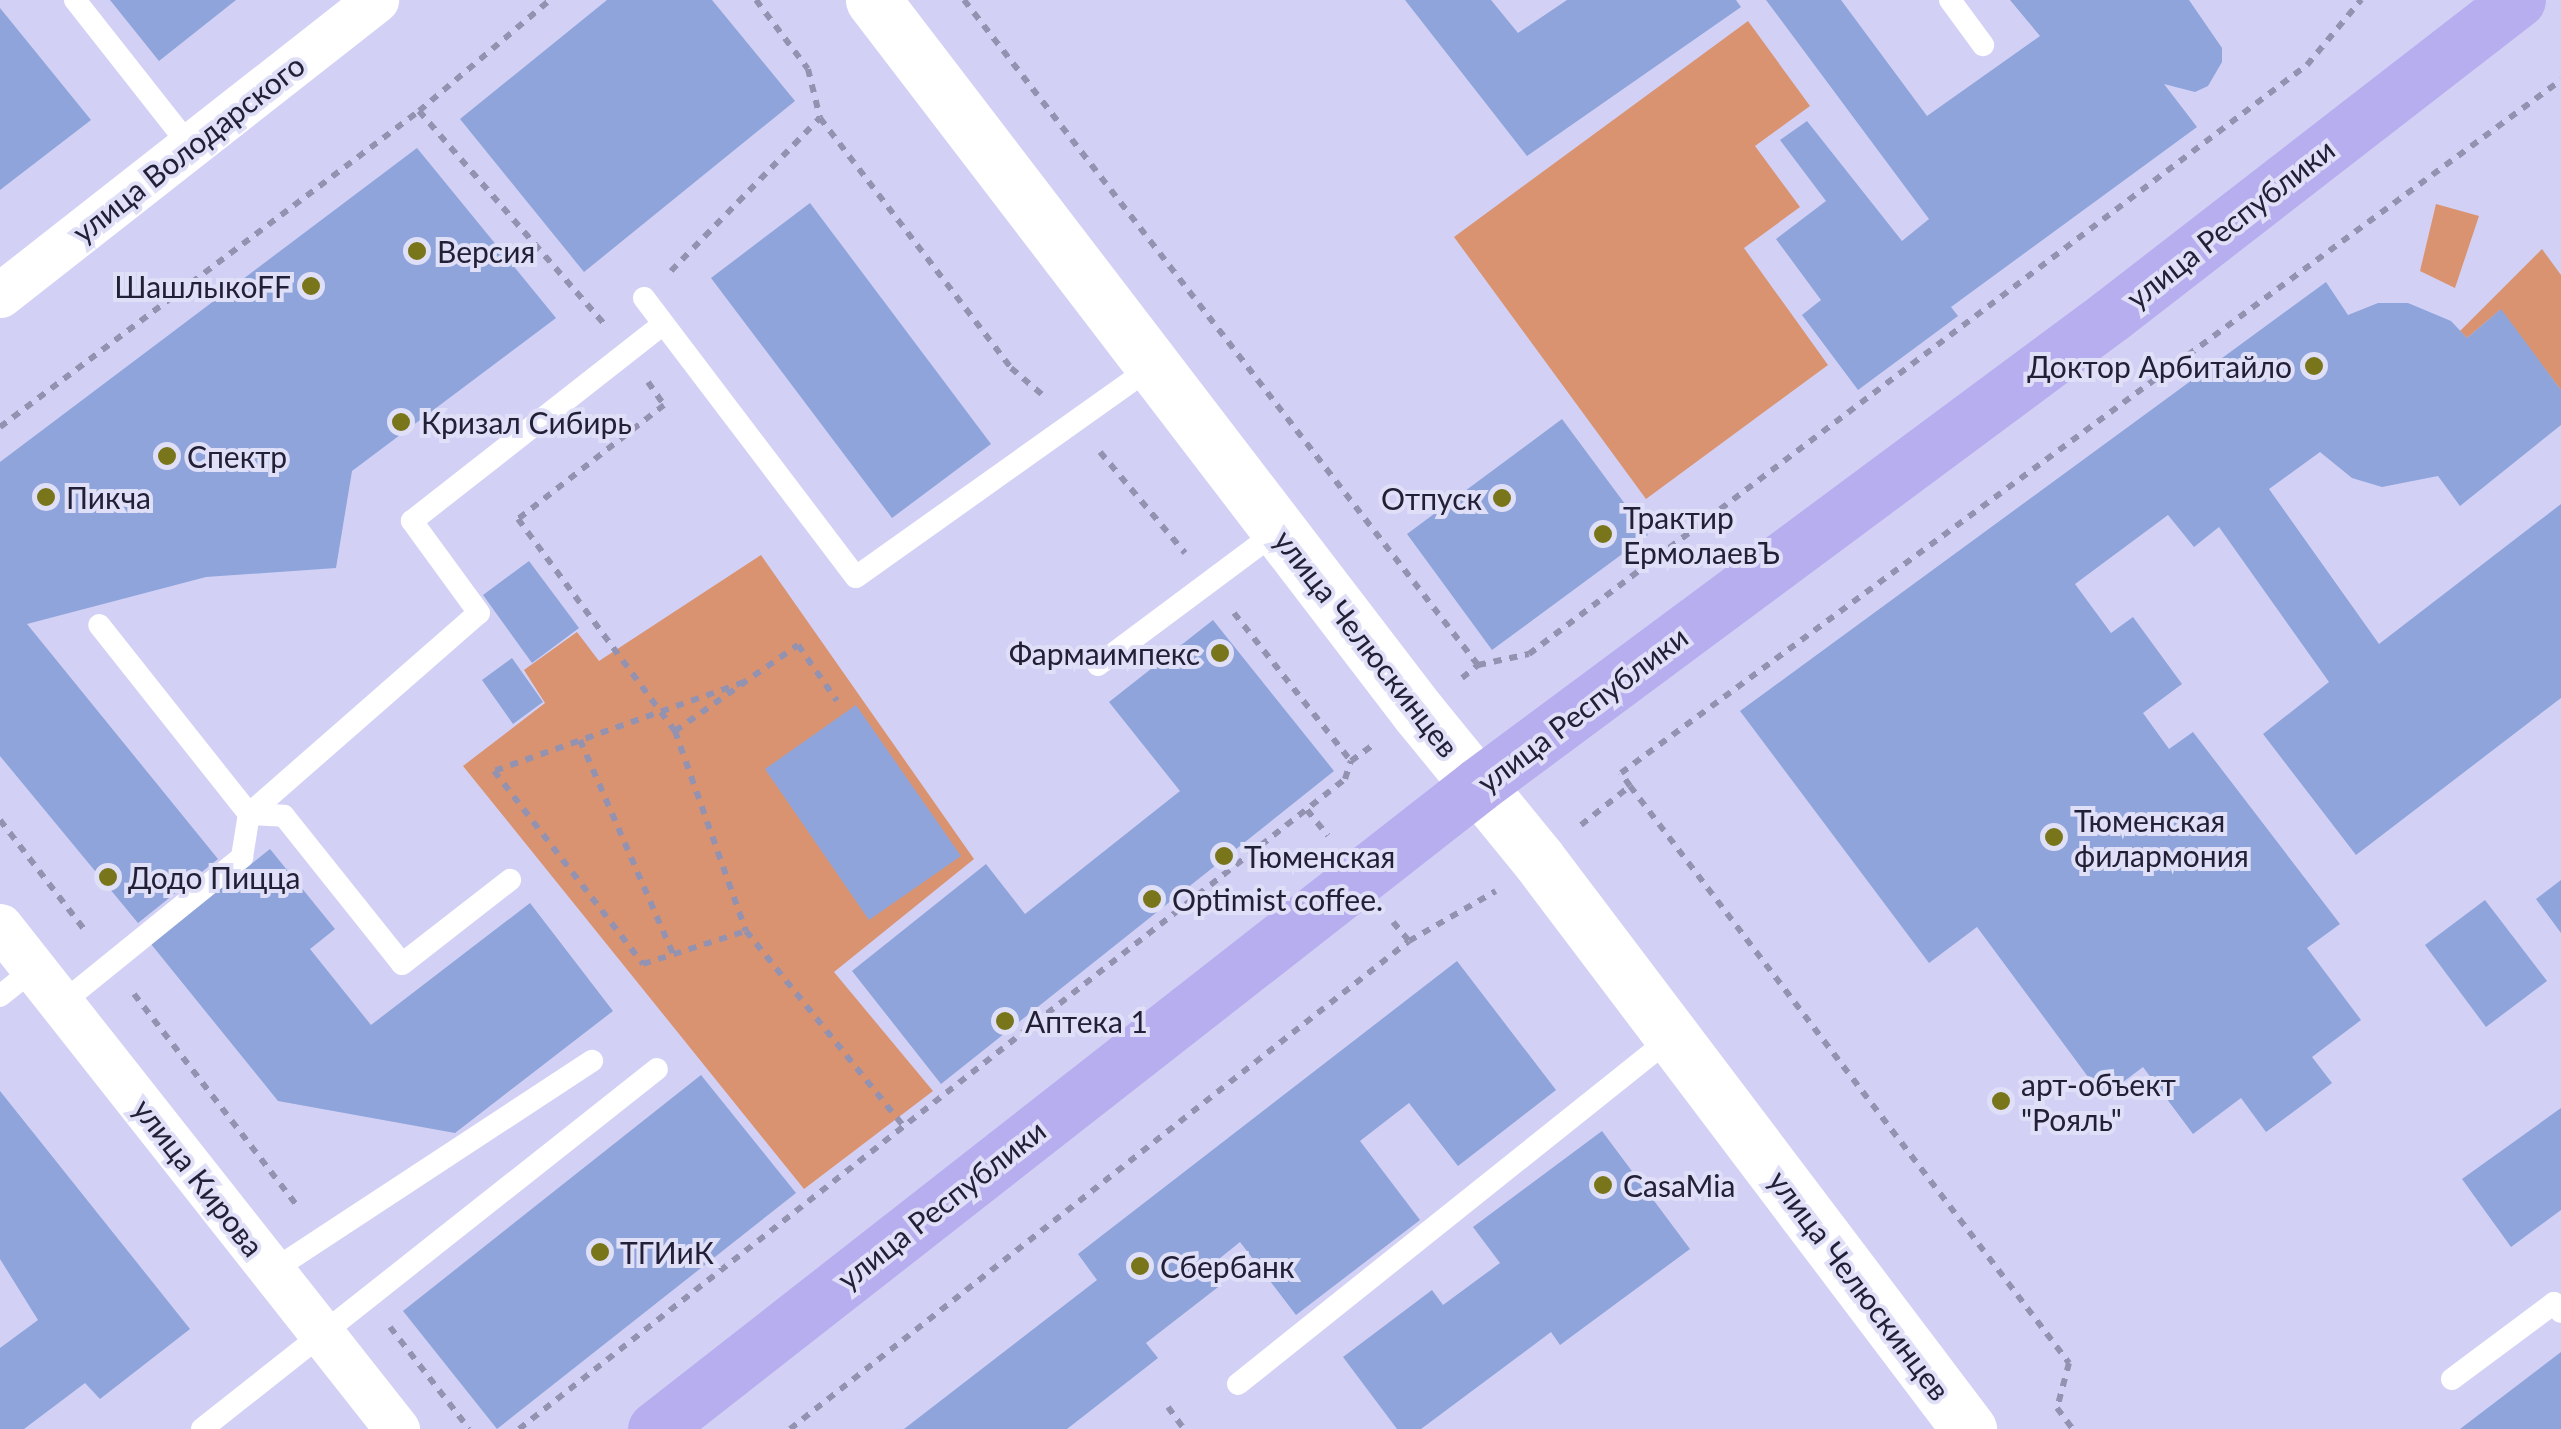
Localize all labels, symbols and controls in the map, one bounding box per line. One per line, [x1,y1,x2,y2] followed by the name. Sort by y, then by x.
[65,46,311,250] street label: улица Володарского
[2119,131,2341,315] street label: улица Республики
[437,233,535,269] place label: Версия
[406,240,428,262] marker: Версия
[114,268,291,304] place label: ШашлыкoFF
[300,275,322,297] marker: ШашлыкoFF
[2027,348,2292,384] place label: Доктор Арбитайло
[2301,353,2327,379] marker: Доктор Арбитайло
[421,404,632,440] place label: Кризал Сибирь
[390,411,412,433] marker: Кризал Сибирь
[187,438,287,474] place label: Спектр
[156,445,178,467] marker: Спектр
[66,479,151,515] place label: Пикча
[1381,480,1482,516] place label: Отпуск
[35,486,57,508] marker: Пикча
[1491,487,1513,509] marker: Отпуск
[1623,499,1780,570] place label: Трактир ЕрмолаевЪ
[1267,522,1467,764] street label: улица Челюскинцев
[1592,523,1614,545] marker: Трактир ЕрмолаевЪ
[1470,618,1694,800] street label: улица Республики
[1009,635,1200,671] place label: Фармаимпекс
[1209,642,1231,664] marker: Фармаимпекс
[2074,802,2249,872] place label: Тюменская филармония
[2043,826,2065,848] marker: Тюменская филармония
[1244,838,1395,874] place label: Тюменская
[1213,845,1235,867] marker: Тюменская
[128,859,300,895] place label: Додо Пицца
[97,866,119,888] marker: Додо Пицца
[1172,881,1383,917] place label: Optimist coffee.
[1141,888,1163,910] marker: Optimist coffee.
[1025,1003,1148,1039] place label: Аптека 1
[994,1010,1016,1032] marker: Аптека 1
[2021,1066,2176,1136] place label: арт-объект "Рояль"
[1990,1090,2012,1112] marker: арт-объект "Рояль"
[126,1091,272,1263] street label: улица Кирова
[830,1112,1052,1296] street label: улица Республики
[1762,1163,1958,1407] street label: улица Челюскинцев
[1623,1167,1735,1203] place label: CasaMia
[1592,1174,1614,1196] marker: CasaMia
[620,1234,714,1270] place label: ТГИиК
[589,1241,611,1263] marker: ТГИиК
[1160,1248,1295,1284] place label: Сбербанк
[1129,1255,1151,1277] marker: Сбербанк

